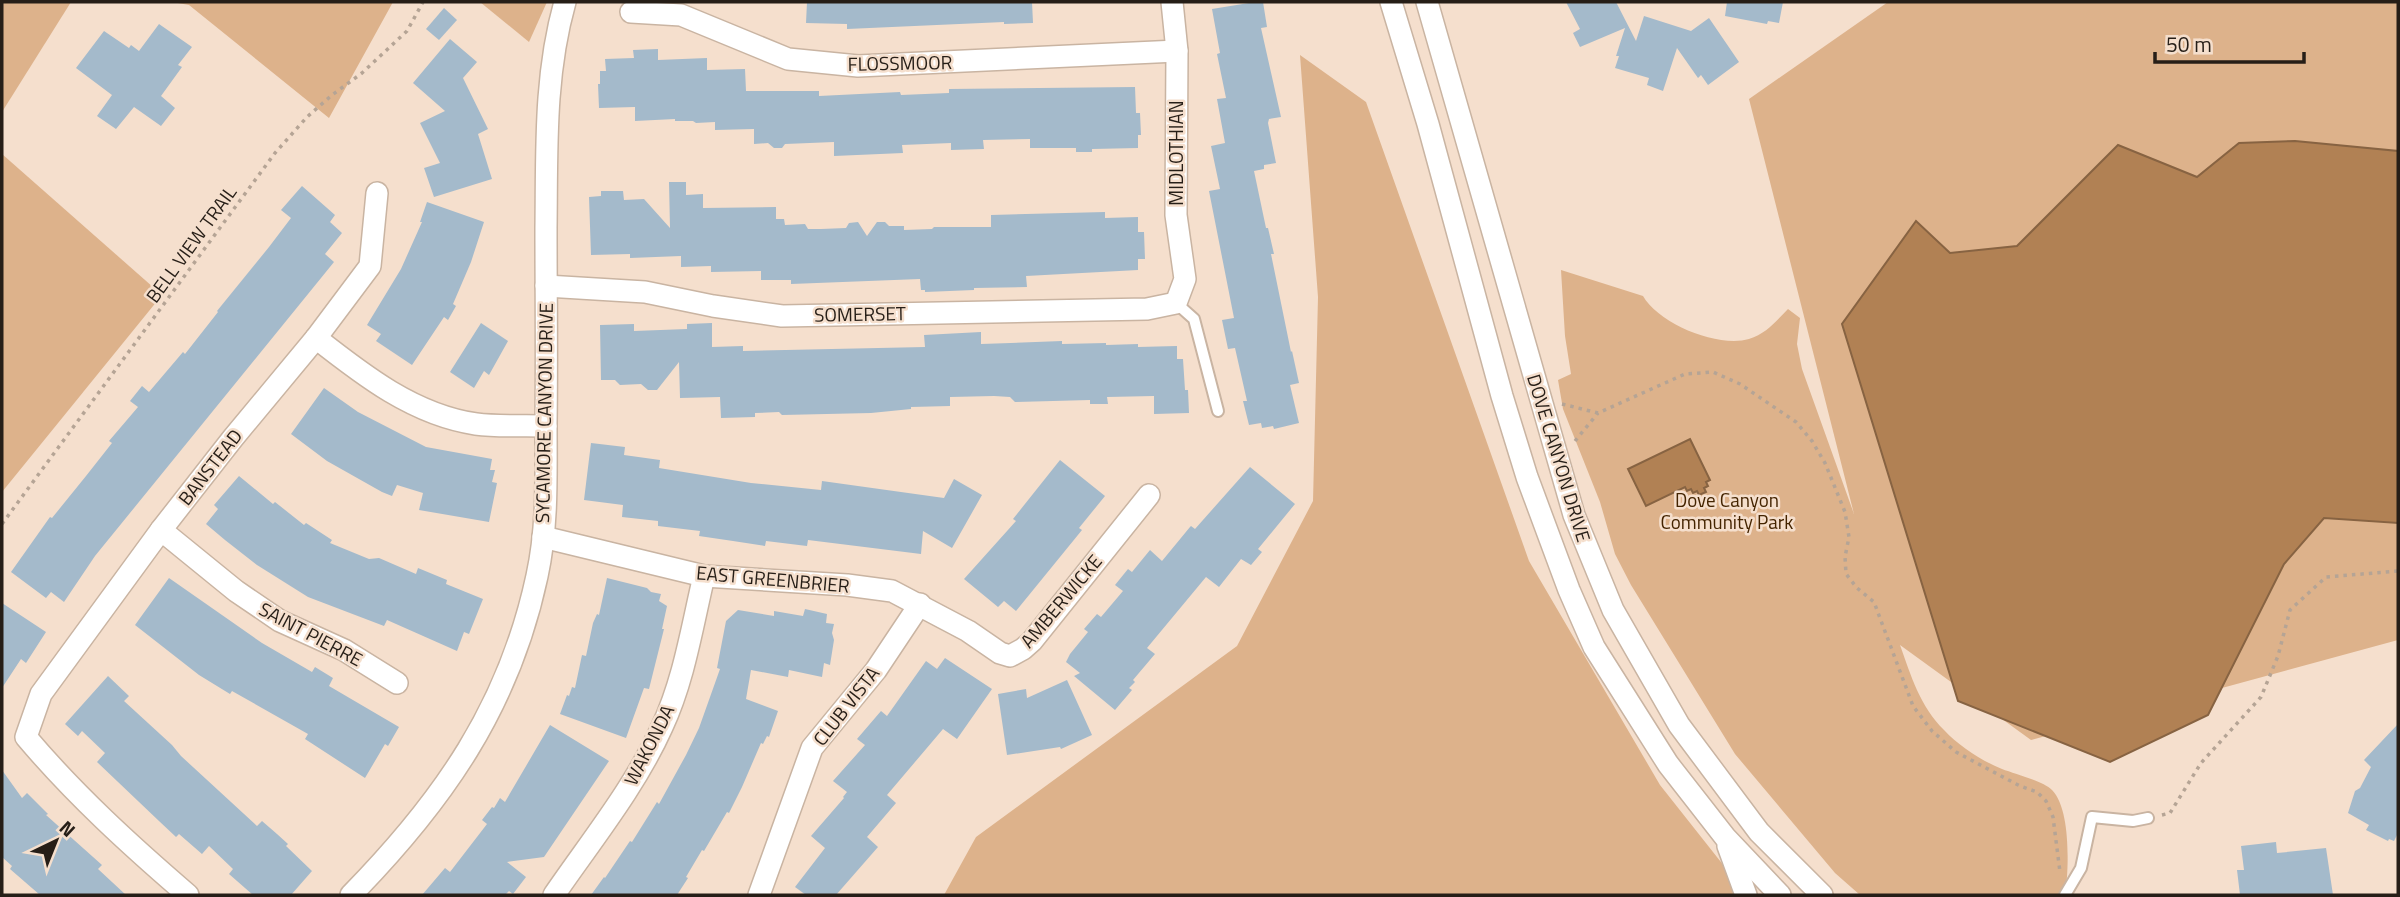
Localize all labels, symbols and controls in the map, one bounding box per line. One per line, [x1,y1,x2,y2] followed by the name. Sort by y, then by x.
[2155,21,2304,65] scale bar
[2166,28,2212,60] text: 50 m
[847,47,953,78] street label: FLOSSMOOR
[1161,100,1190,206] street label: MIDLOTHIAN
[138,179,243,308] street label: BELL VIEW TRAIL
[814,298,906,329] street label: SOMERSET
[527,303,560,523] street label: SYCAMORE CANYON DRIVE
[1520,370,1599,545] street label: DOVE CANYON DRIVE
[170,422,249,511] street label: BANSTEAD
[1661,485,1793,536] park label: Dove Canyon Community Park
[1013,548,1108,654] street label: AMBERWICKE
[695,557,851,600] street label: EAST GREENBRIER
[254,594,368,673] street label: SAINT PIERRE
[805,660,886,752] street label: CLUB VISTA
[616,699,681,790] street label: WAKONDA
[21,806,91,876] north arrow
[53,813,83,843] text: N

